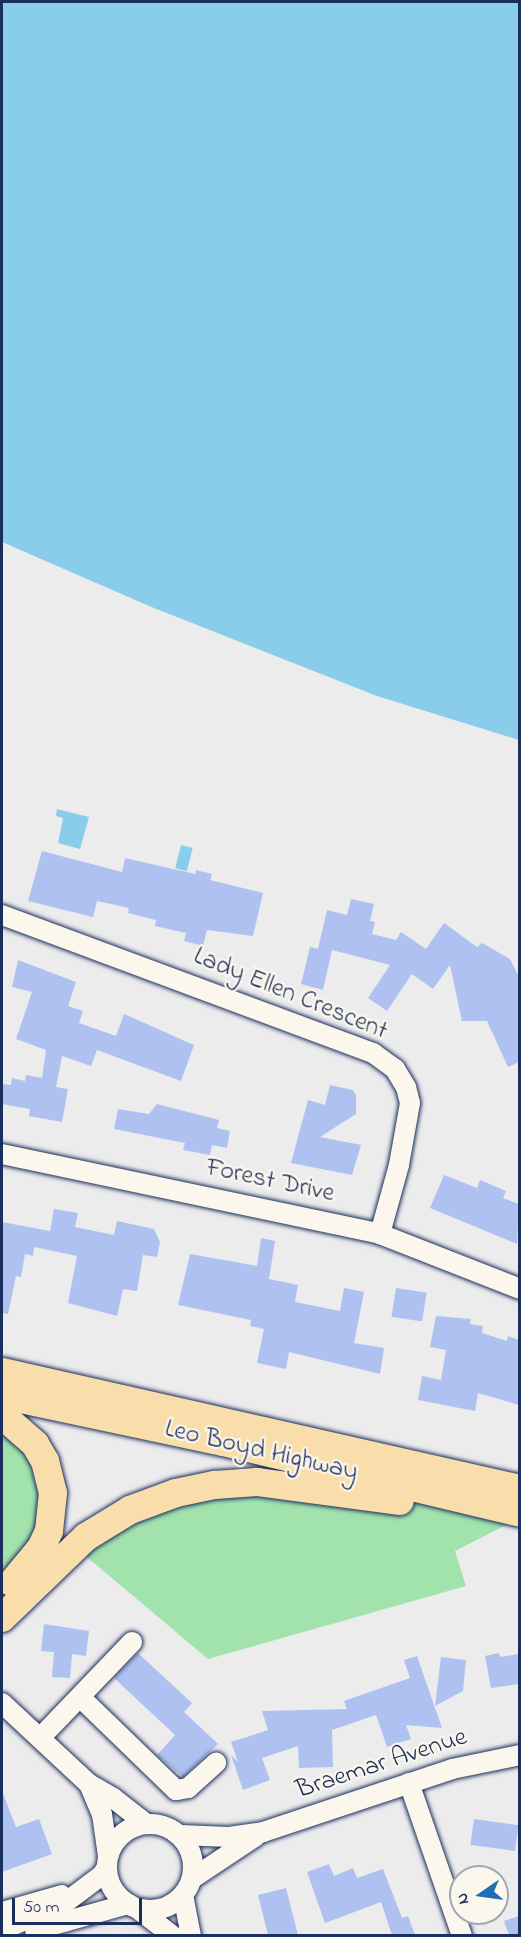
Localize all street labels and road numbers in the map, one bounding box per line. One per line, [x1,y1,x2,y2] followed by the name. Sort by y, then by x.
[188,942,392,1048] street label: Lady Ellen Crescent
[203,1153,337,1211] street label: Forest Drive
[162,1415,360,1489] street label: Leo Boyd Highway
[293,1723,471,1807] street label: Braemar Avenue

